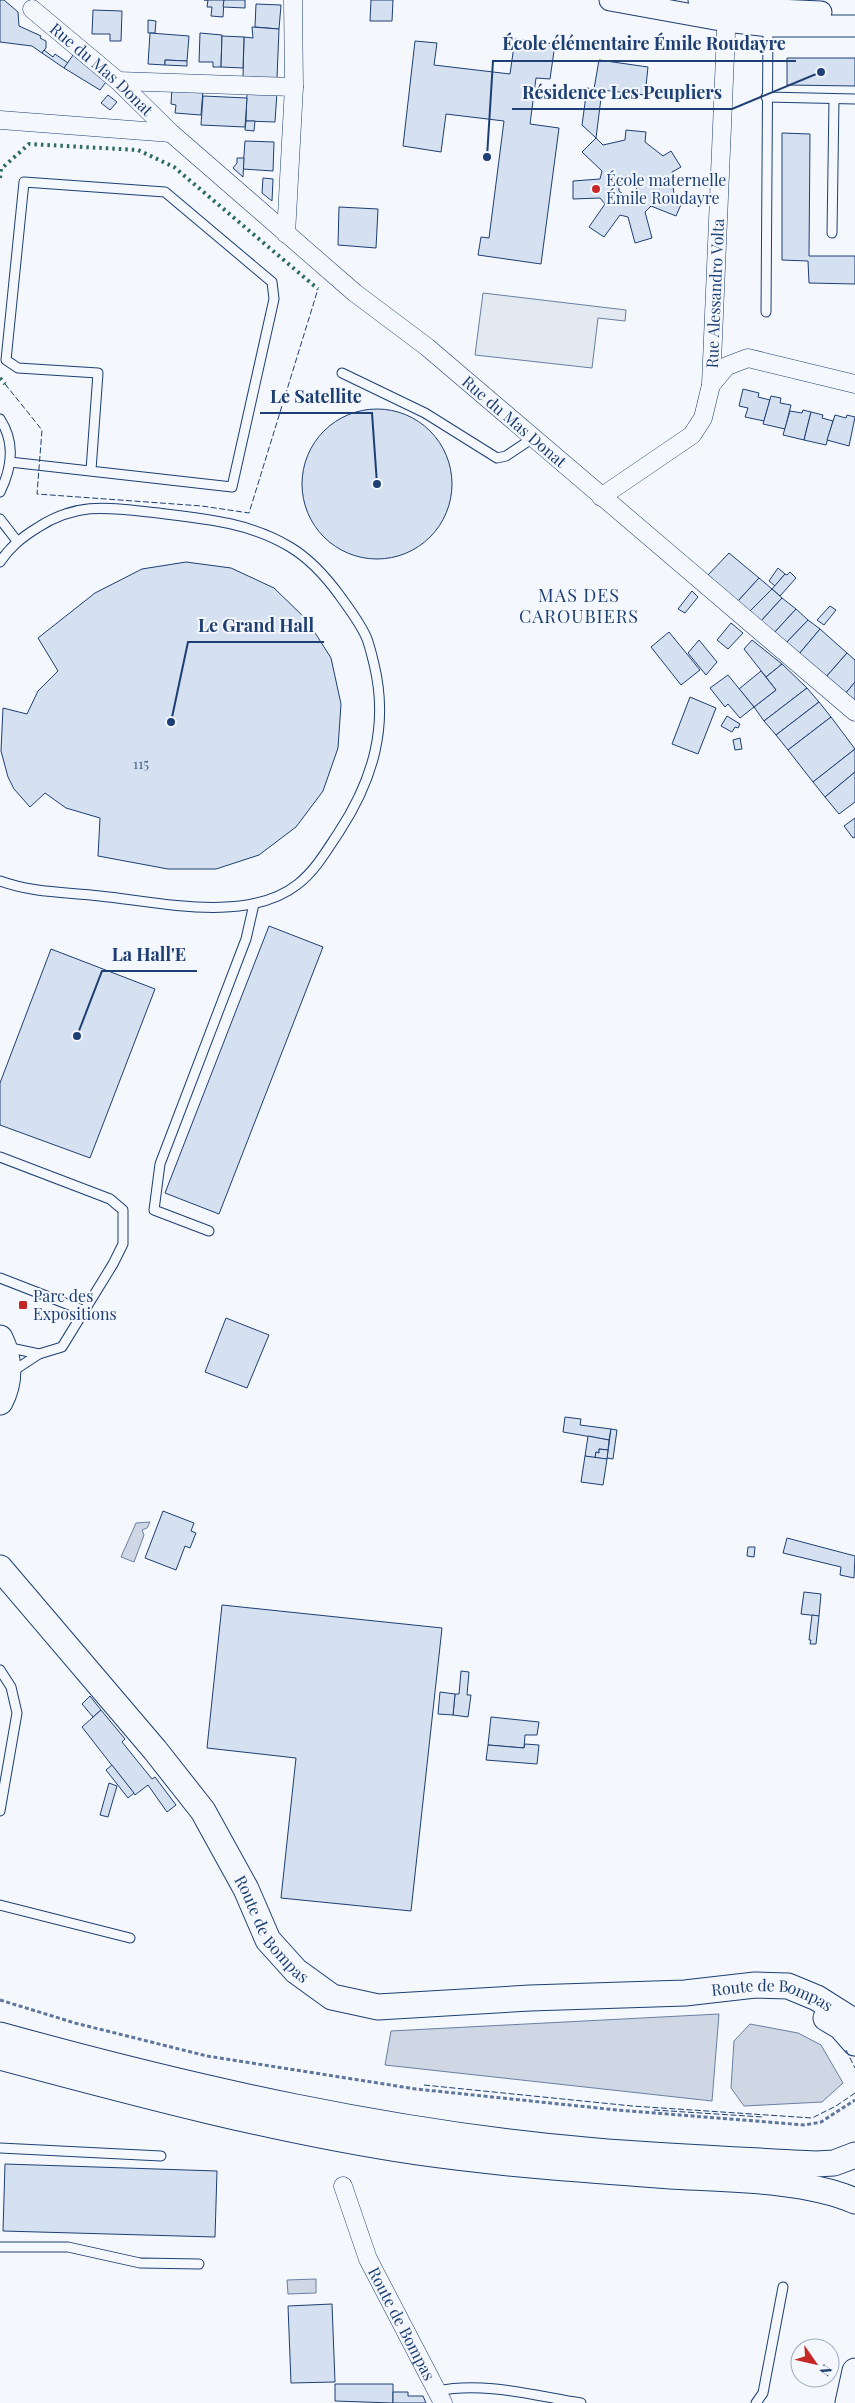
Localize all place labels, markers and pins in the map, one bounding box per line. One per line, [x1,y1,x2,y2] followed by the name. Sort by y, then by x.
[493,28,796,61] callout: École élémentaire Émile Roudayre
[512,76,732,109] callout: Résidence Les Peupliers
[606,169,726,208] place label: École maternelle Émile Roudayre
[590,183,602,195] marker: École maternelle Émile Roudayre
[260,380,372,413] callout: Le Satellite
[188,609,324,642] callout: Le Grand Hall
[102,938,197,971] callout: La Hall'E
[33,1285,117,1324] place label: Parc des Expositions
[17,1299,29,1311] marker: Parc des Expositions

